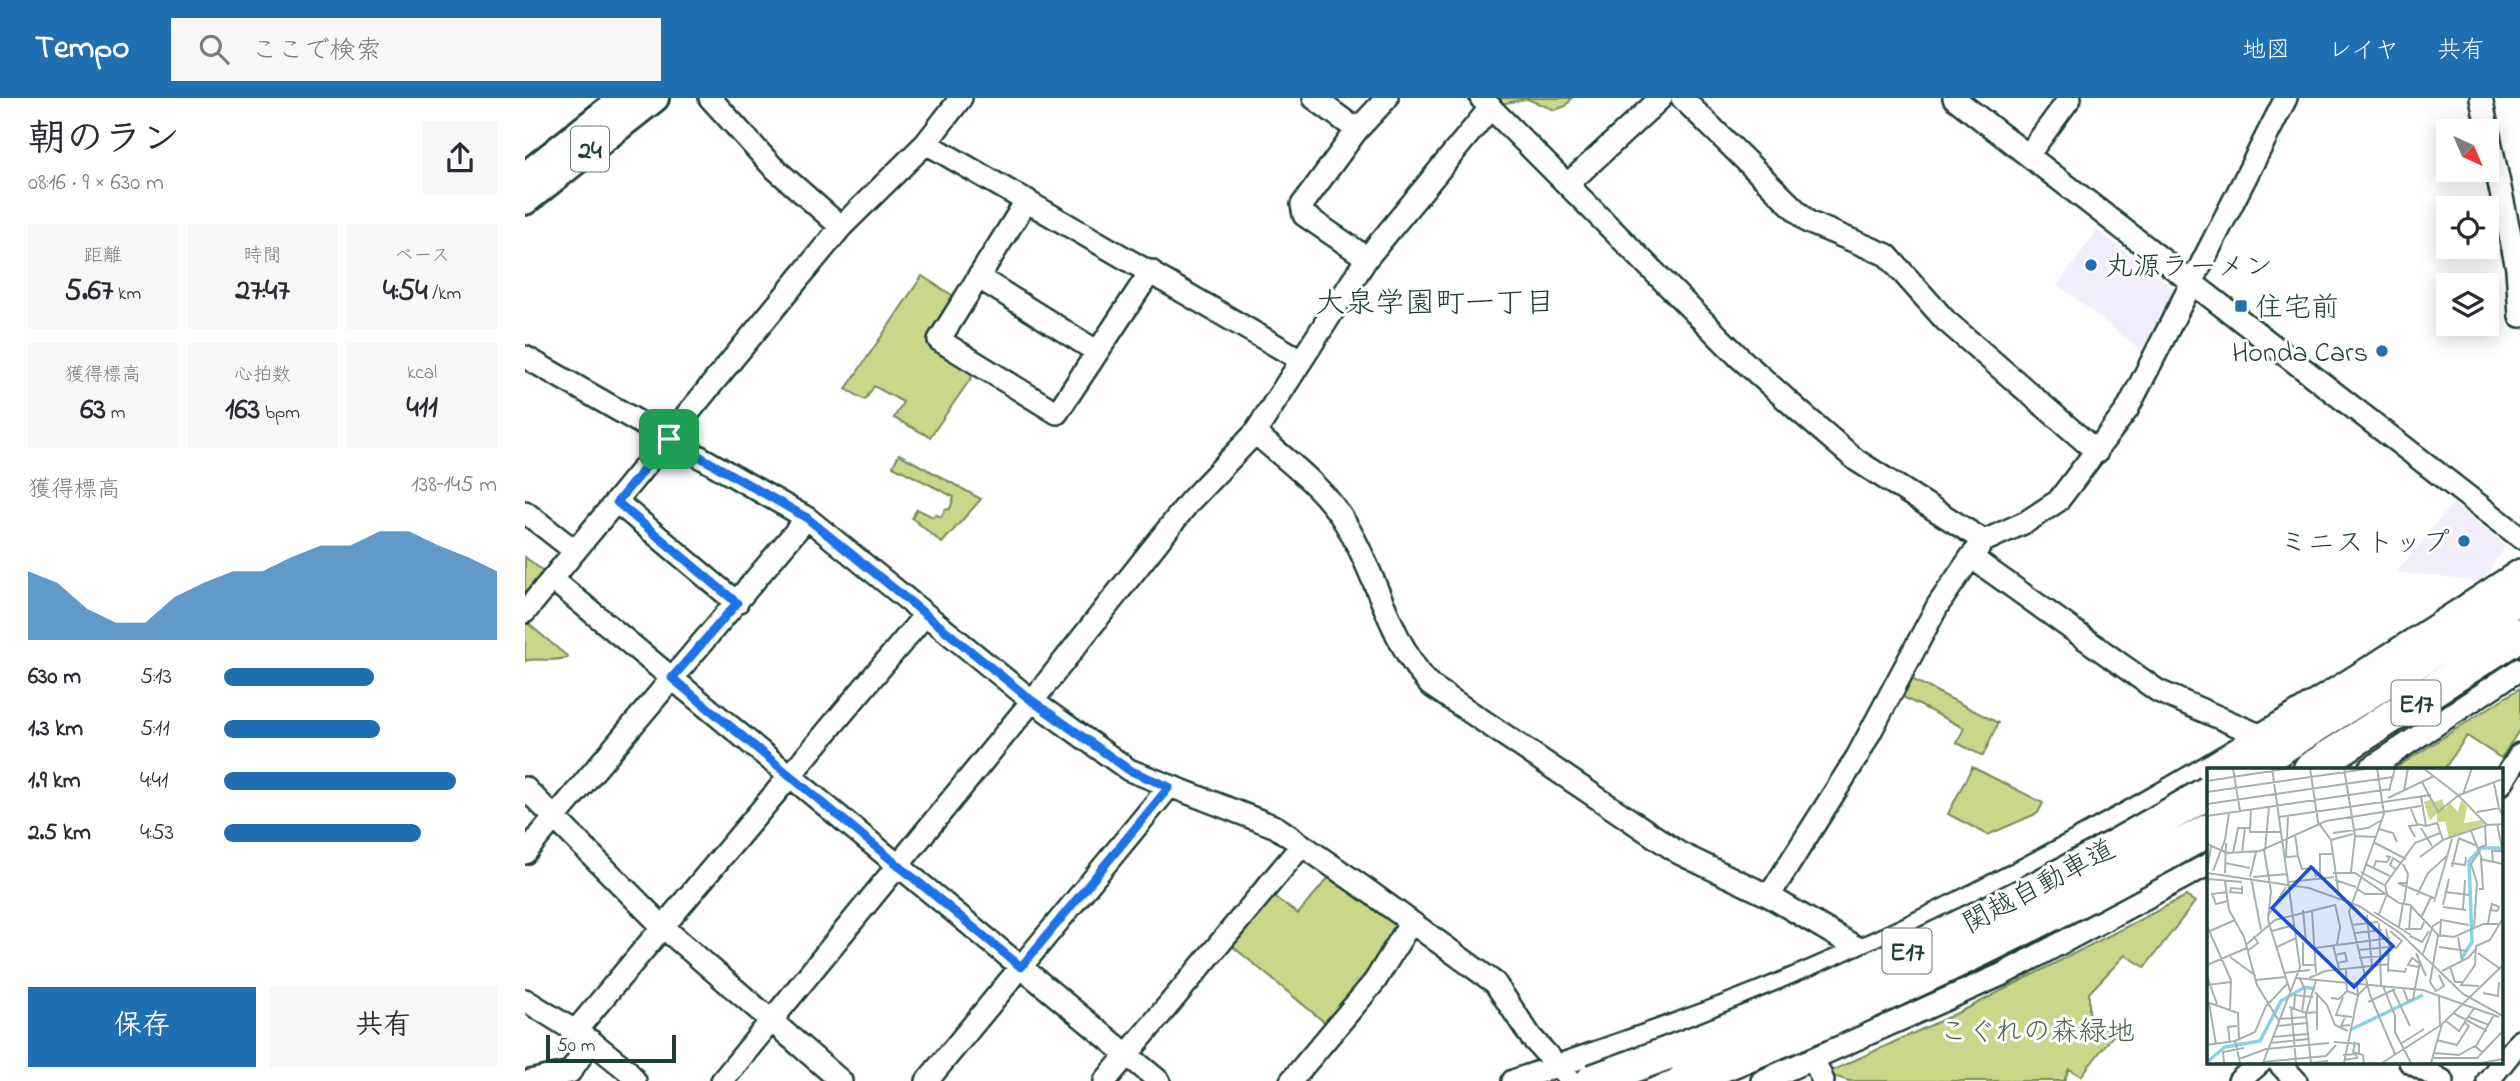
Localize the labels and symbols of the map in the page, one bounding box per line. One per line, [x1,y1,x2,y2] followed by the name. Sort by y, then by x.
[2436,119,2499,182] north arrow
[571,126,609,172] road number: 24
[2105,248,2273,289] place label: 丸源ラーメン
[2083,257,2099,273] marker: 丸源ラーメン
[1315,283,1555,327] district label: 大泉学園町一丁目
[2255,289,2339,330] place label: 住宅前
[2233,298,2249,314] marker: 住宅前
[2232,334,2368,375] place label: Honda Cars
[2374,343,2390,359] marker: Honda Cars
[639,409,699,469] pin
[2279,524,2450,565] place label: ミニストップ
[2456,533,2472,549] marker: ミニストップ
[2392,680,2441,726] road number: E17
[2207,768,2503,1063] inset map
[1956,831,2123,946] street label: 関越自動車道
[1883,929,1931,974] road number: E17
[1939,1013,2135,1054] park label: こぐれの森緑地
[546,1032,675,1064] scale bar

